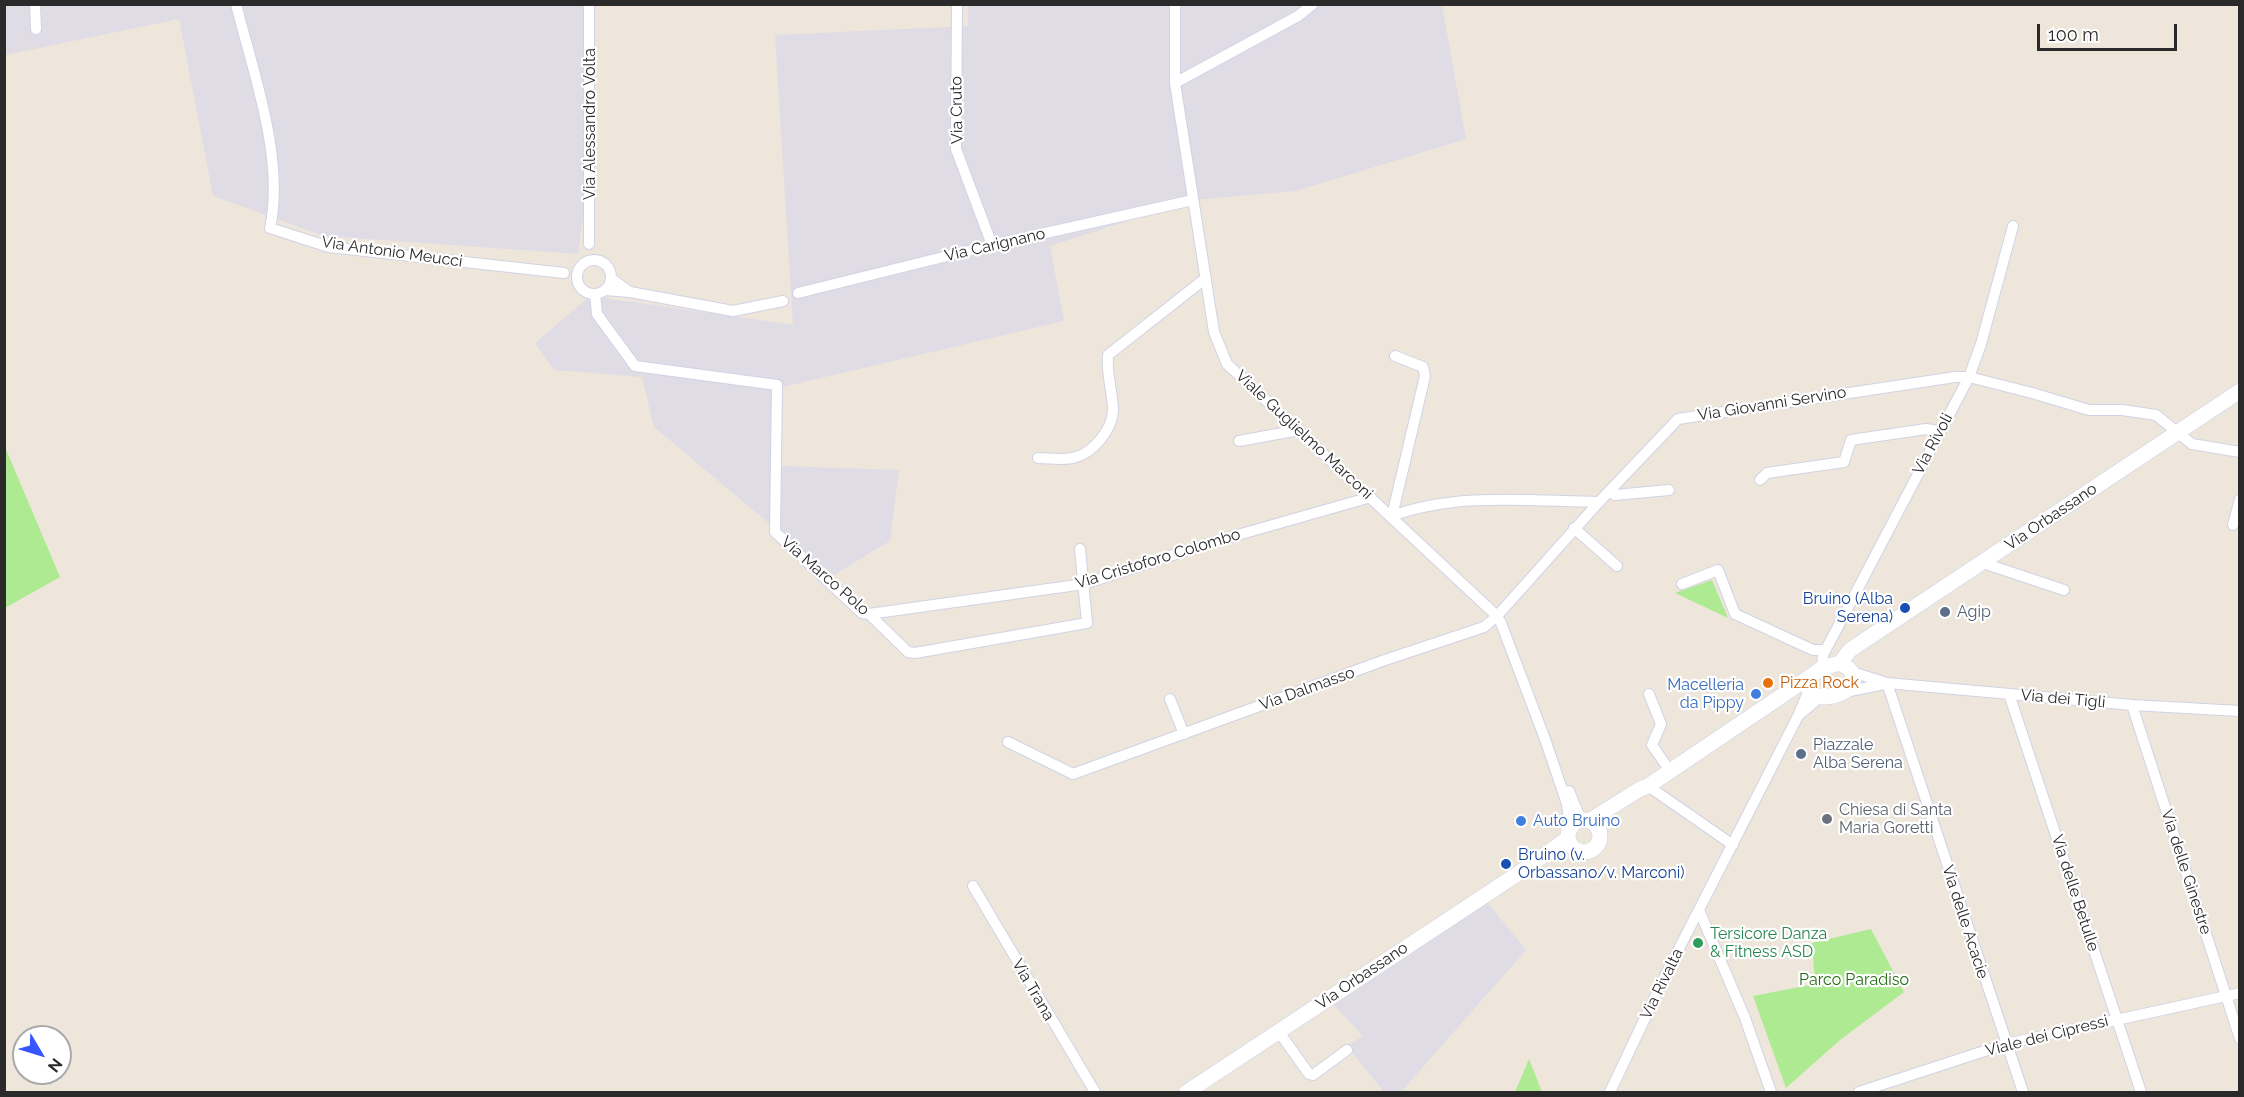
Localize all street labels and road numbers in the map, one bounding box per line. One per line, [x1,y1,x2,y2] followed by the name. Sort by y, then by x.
[580,48,600,200] street label: Via Alessandro Volta
[947,76,967,144] street label: Via Cruto
[943,224,1047,266] street label: Via Carignano
[320,233,464,271] street label: Via Antonio Meucci
[1231,366,1377,504] street label: Viale Guglielmo Marconi
[1696,383,1848,425] street label: Via Giovanni Servino
[1909,410,1957,478] street label: Via Rivoli
[2002,479,2100,555] street label: Via Orbassano
[1073,525,1243,593] street label: Via Cristoforo Colombo
[777,532,873,620] street label: Via Marco Polo
[1257,663,1357,715] street label: Via Dalmasso
[2020,686,2106,712] street label: Via dei Tigli
[2157,807,2215,937] street label: Via delle Ginestre
[2047,832,2103,954] street label: Via delle Betulle
[1938,863,1992,981] street label: Via delle Acacie
[1313,938,1411,1014] street label: Via Orbassano
[1637,945,1687,1023] street label: Via Rivalta
[1008,956,1058,1024] street label: Via Trana
[1984,1011,2110,1061] street label: Viale dei Cipressi

